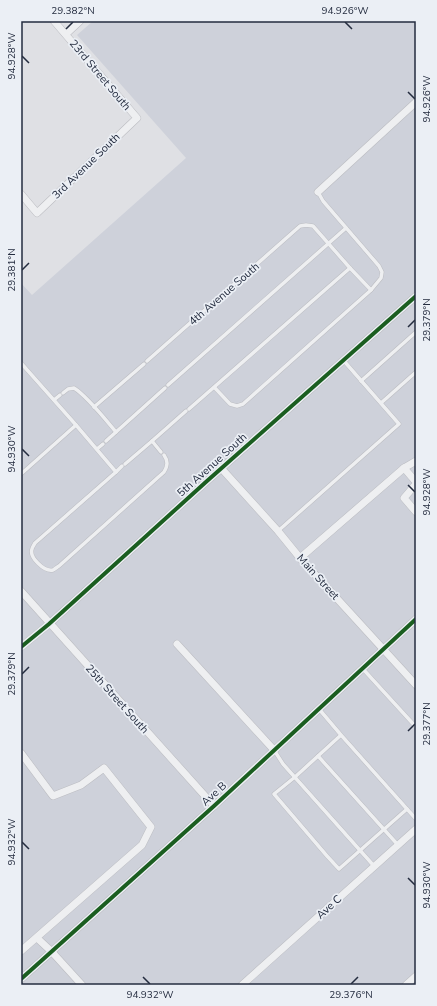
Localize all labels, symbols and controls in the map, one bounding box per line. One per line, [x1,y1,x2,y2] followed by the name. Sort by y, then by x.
[51,4,95,18] text: 29.382°N
[321,4,369,18] text: 94.926°W
[5,32,19,80] text: 94.928°W
[66,36,134,114] street label: 23rd Street South
[420,75,434,123] text: 94.926°W
[49,130,123,202] street label: 3rd Avenue South
[5,248,19,292] text: 29.381°N
[186,259,262,329] street label: 4th Avenue South
[420,298,434,342] text: 29.379°N
[5,425,19,473] text: 94.930°W
[174,430,250,500] street label: 5th Avenue South
[420,468,434,516] text: 94.928°W
[293,551,343,603] street label: Main Street
[5,652,19,696] text: 29.379°N
[82,661,152,737] street label: 25th Street South
[420,702,434,746] text: 29.377°N
[198,778,230,810] street label: Ave B
[5,818,19,866] text: 94.932°W
[420,861,434,909] text: 94.930°W
[313,892,345,922] street label: Ave C
[126,988,174,1002] text: 94.932°W
[329,988,373,1002] text: 29.376°N

